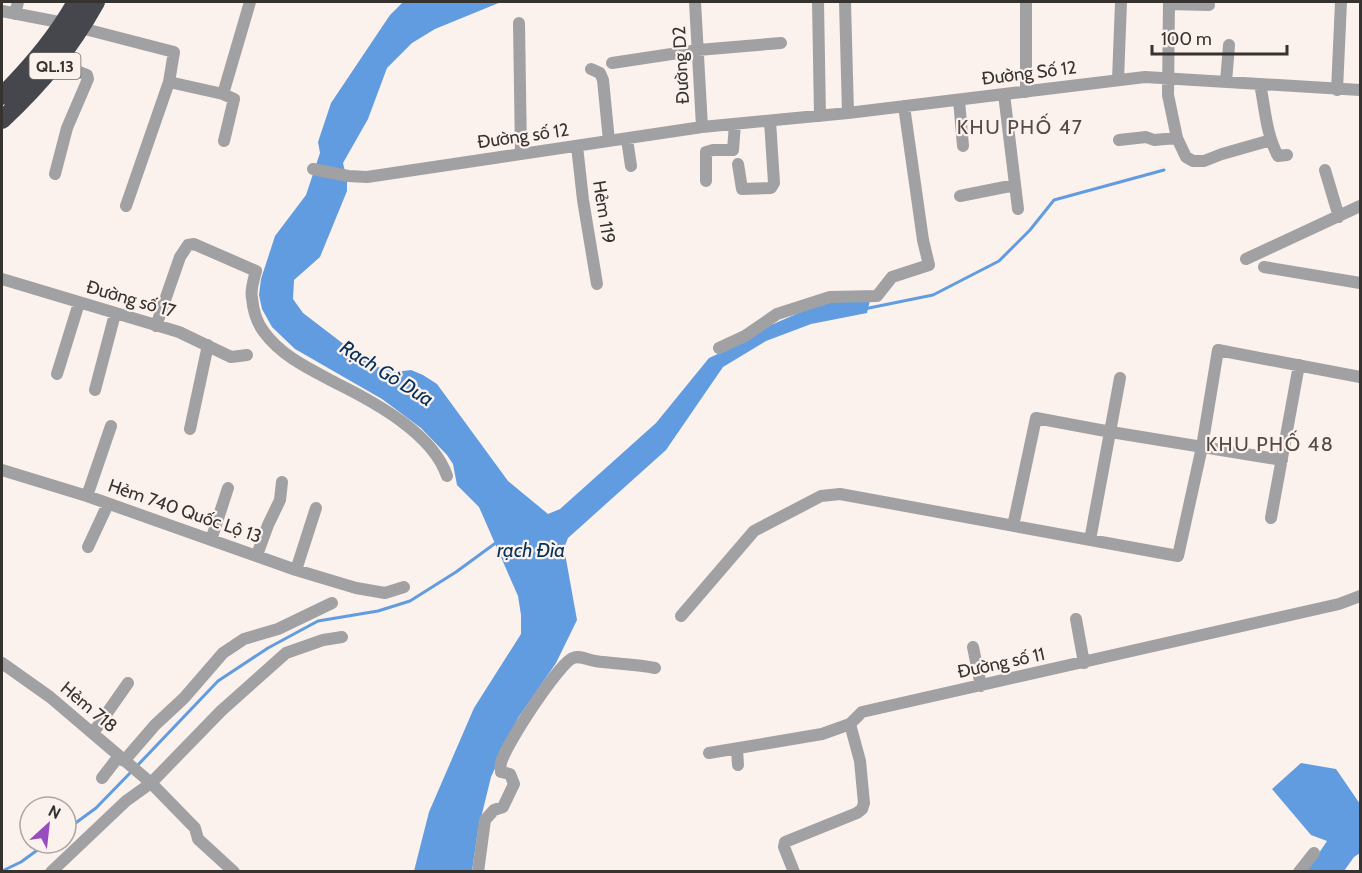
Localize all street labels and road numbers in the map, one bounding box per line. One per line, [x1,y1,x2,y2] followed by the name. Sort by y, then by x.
[668,25,694,105] street label: Đường D2
[29,53,80,79] road number: QL.13
[980,56,1078,90] street label: Đường Số 12
[476,119,570,153] street label: Đường số 12
[588,179,620,245] street label: Hẻm 119
[84,276,178,322] street label: Đường số 17
[105,474,265,548] street label: Hẻm 740 Quốc Lộ 13
[955,643,1047,683] street label: Đường số 11
[56,677,122,737] street label: Hẻm 718

